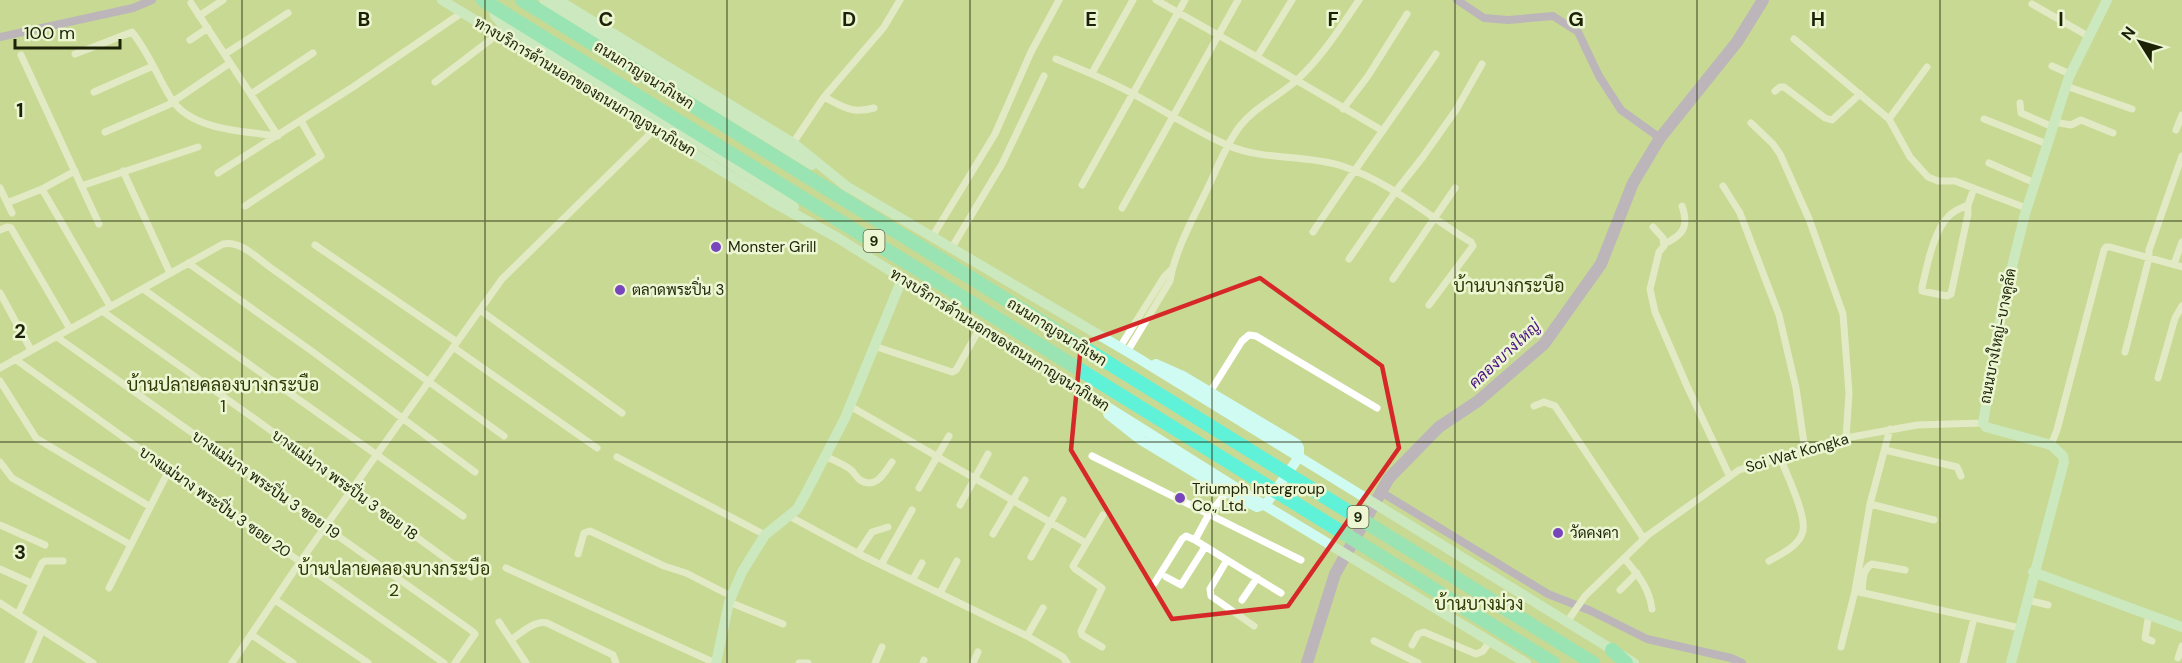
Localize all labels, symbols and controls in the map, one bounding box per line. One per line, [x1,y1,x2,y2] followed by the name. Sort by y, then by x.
[358,6,370,32] text: B
[599,6,613,32] text: C
[842,6,856,32] text: D
[1085,6,1097,32] text: E
[1327,6,1339,32] text: F
[1568,6,1584,32] text: G
[1811,6,1825,32] text: H
[2058,6,2064,32] text: I
[15,12,120,50] scale bar
[2110,12,2170,72] north arrow
[470,13,700,161] street label: ทางบริการด้านนอกของถนนกาญจนาภิเษก
[24,21,75,45] text: 100 m
[2117,22,2140,44] text: N
[590,36,698,114] street label: ถนนกาญจนาภิเษก
[16,97,24,123] text: 1
[864,230,884,252] road number: 9
[728,237,816,257] place label: Monster Grill
[709,240,723,254] marker: Monster Grill
[886,264,1114,416] street label: ทางบริการด้านนอกของถนนกาญจนาภิเษก
[1975,266,2021,406] street label: ถนนบางใหญ่-บางคูลัด
[1453,274,1565,298] district label: บ้านบางกระบือ
[632,276,724,300] place label: ตลาดพระปิ่น 3
[613,283,627,297] marker: ตลาดพระปิ่น 3
[1003,293,1111,371] street label: ถนนกาญจนาภิเษก
[1463,314,1545,393] water label: คลองบางใหญ่
[14,318,26,344] text: 2
[127,373,319,418] district label: บ้านปลายคลองบางกระบือ 1
[268,422,425,545] street label: บางแม่นาง พระปิ่น 3 ซอย 18
[188,423,346,544] street label: บางแม่นาง พระปิ่น 3 ซอย 19
[1743,429,1851,477] street label: Soi Wat Kongka
[135,438,297,562] street label: บางแม่นาง พระปิ่น 3 ซอย 20
[1192,479,1325,516] place label: Triumph Intergroup Co., Ltd.
[1173,491,1187,505] marker: Triumph Intergroup Co., Ltd.
[1348,506,1368,528] road number: 9
[1570,523,1619,543] place label: วัดคงคา
[1551,526,1565,540] marker: วัดคงคา
[14,539,26,565] text: 3
[298,557,490,602] district label: บ้านปลายคลองบางกระบือ 2
[1435,592,1523,616] district label: บ้านบางม่วง

